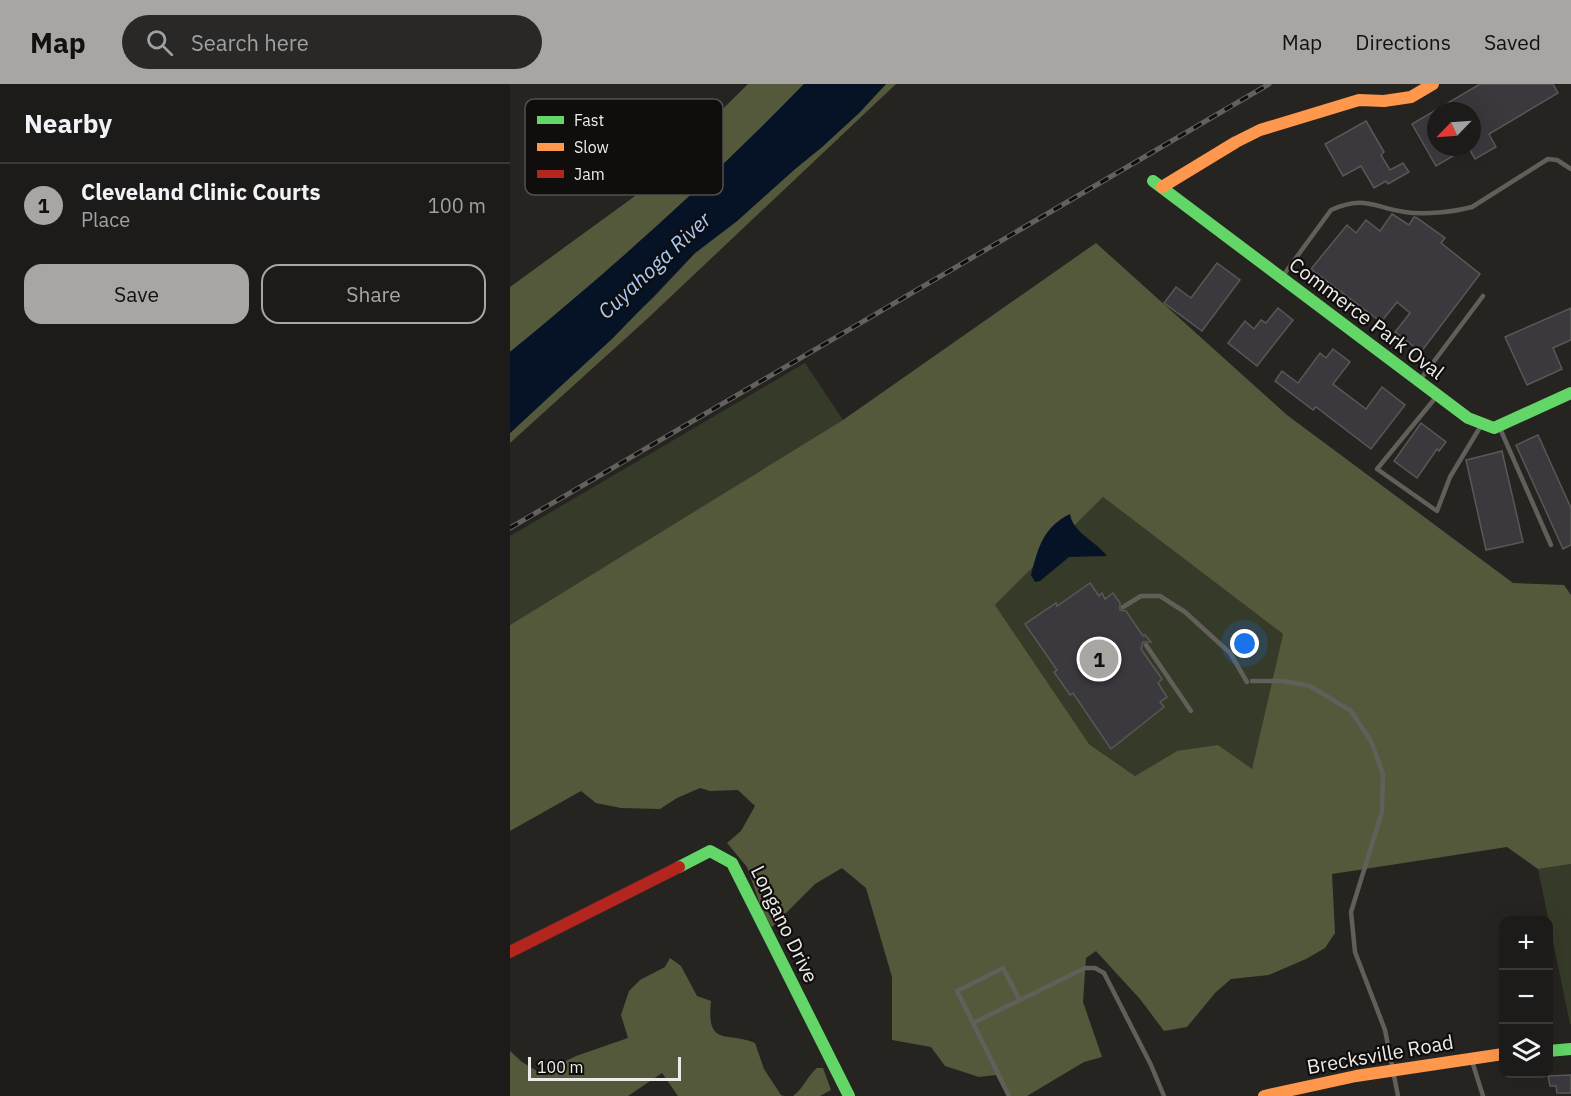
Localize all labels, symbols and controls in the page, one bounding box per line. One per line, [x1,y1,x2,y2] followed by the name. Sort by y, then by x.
[122,15,542,69] search box
[30,24,86,61] text: Map
[143,26,176,59] icon: search
[191,28,309,57] text: Search here
[1282,28,1322,56] text: Map
[1355,28,1451,56] text: Directions
[1484,28,1541,56] text: Saved
[525,99,723,195] legend
[1427,102,1481,156] north arrow
[24,106,112,140] text: Nearby
[574,110,604,130] text: Fast
[574,137,609,157] text: Slow
[574,164,605,184] text: Jam
[81,177,321,206] text: Cleveland Clinic Courts
[38,192,50,219] text: 1
[428,192,486,219] text: 100 m
[591,204,718,325] water label: Cuyahoga River
[81,206,130,233] text: Place
[1284,251,1450,385] street label: Commerce Park Oval
[24,264,249,324] button: Save
[261,264,486,324] button: Share
[1230,629,1259,658] your location
[1080,636,1118,682] pin: 1
[745,861,825,987] street label: Longano Drive
[1499,916,1553,1078] map controls
[1499,916,1553,970] button: +
[1499,970,1553,1024] button: −
[1499,1024,1553,1078] button: layers
[1305,1028,1455,1080] street label: Brecksville Road
[528,1054,681,1082] scale bar
[537,1057,584,1077] text: 100 m

